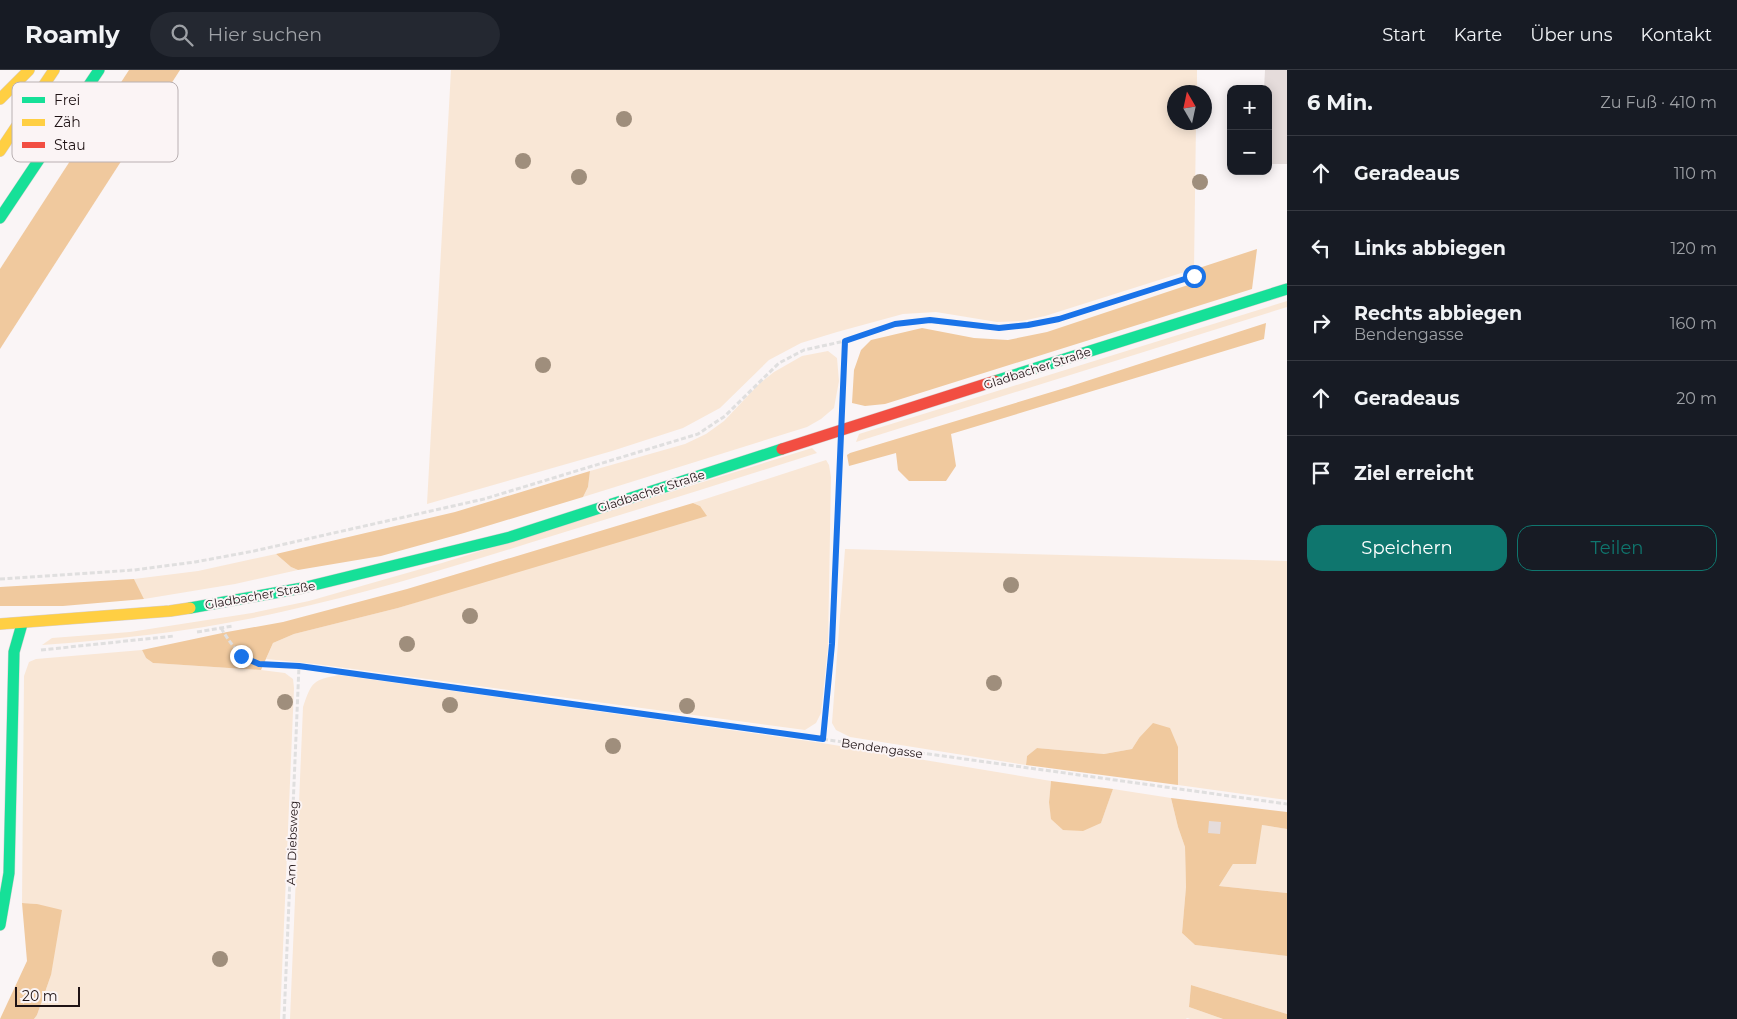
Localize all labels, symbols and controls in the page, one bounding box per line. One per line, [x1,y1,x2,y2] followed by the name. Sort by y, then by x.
[150,12,500,57] search box
[25,20,120,49] text: Roamly
[168,21,196,49] icon: search
[208,23,322,46] text: Hier suchen
[1382,24,1426,46] text: Start
[1454,24,1502,46] text: Karte
[1530,24,1613,46] text: Über uns
[1641,24,1712,46] text: Kontakt
[12,82,178,162] legend
[1167,85,1212,130] north arrow
[1227,85,1272,175] map controls
[1227,85,1272,130] button: +
[1307,90,1373,115] text: 6 Min.
[54,91,80,109] text: Frei
[1600,93,1717,112] text: Zu Fuß · 410 m
[54,113,81,131] text: Zäh
[1227,130,1272,175] button: −
[54,136,86,154] text: Stau
[1307,159,1335,187] icon: ahead
[1354,162,1460,185] text: Geradeaus
[1674,164,1717,183] text: 110 m
[1307,234,1335,262] icon: left
[1354,237,1506,260] text: Links abbiegen
[1670,239,1717,258] text: 120 m
[1183,265,1206,288] route start
[1354,302,1522,325] text: Rechts abbiegen
[1307,309,1335,337] icon: right
[1670,314,1717,333] text: 160 m
[1354,325,1464,344] text: Bendengasse
[982,344,1092,392] street label: Gladbacher Straße
[1307,384,1335,412] icon: ahead
[1354,387,1460,410] text: Geradeaus
[1676,389,1717,408] text: 20 m
[1307,459,1335,487] icon: arrive
[1354,462,1474,485] text: Ziel erreicht
[596,467,706,515] street label: Gladbacher Straße
[1307,525,1507,571] button: Speichern
[1517,525,1717,571] button: Teilen
[204,578,316,612] street label: Gladbacher Straße
[230,645,253,668] route end
[840,735,924,761] street label: Bendengasse
[283,800,301,886] street label: Am Diebsweg
[15,984,80,1007] scale bar
[22,987,58,1005] text: 20 m

